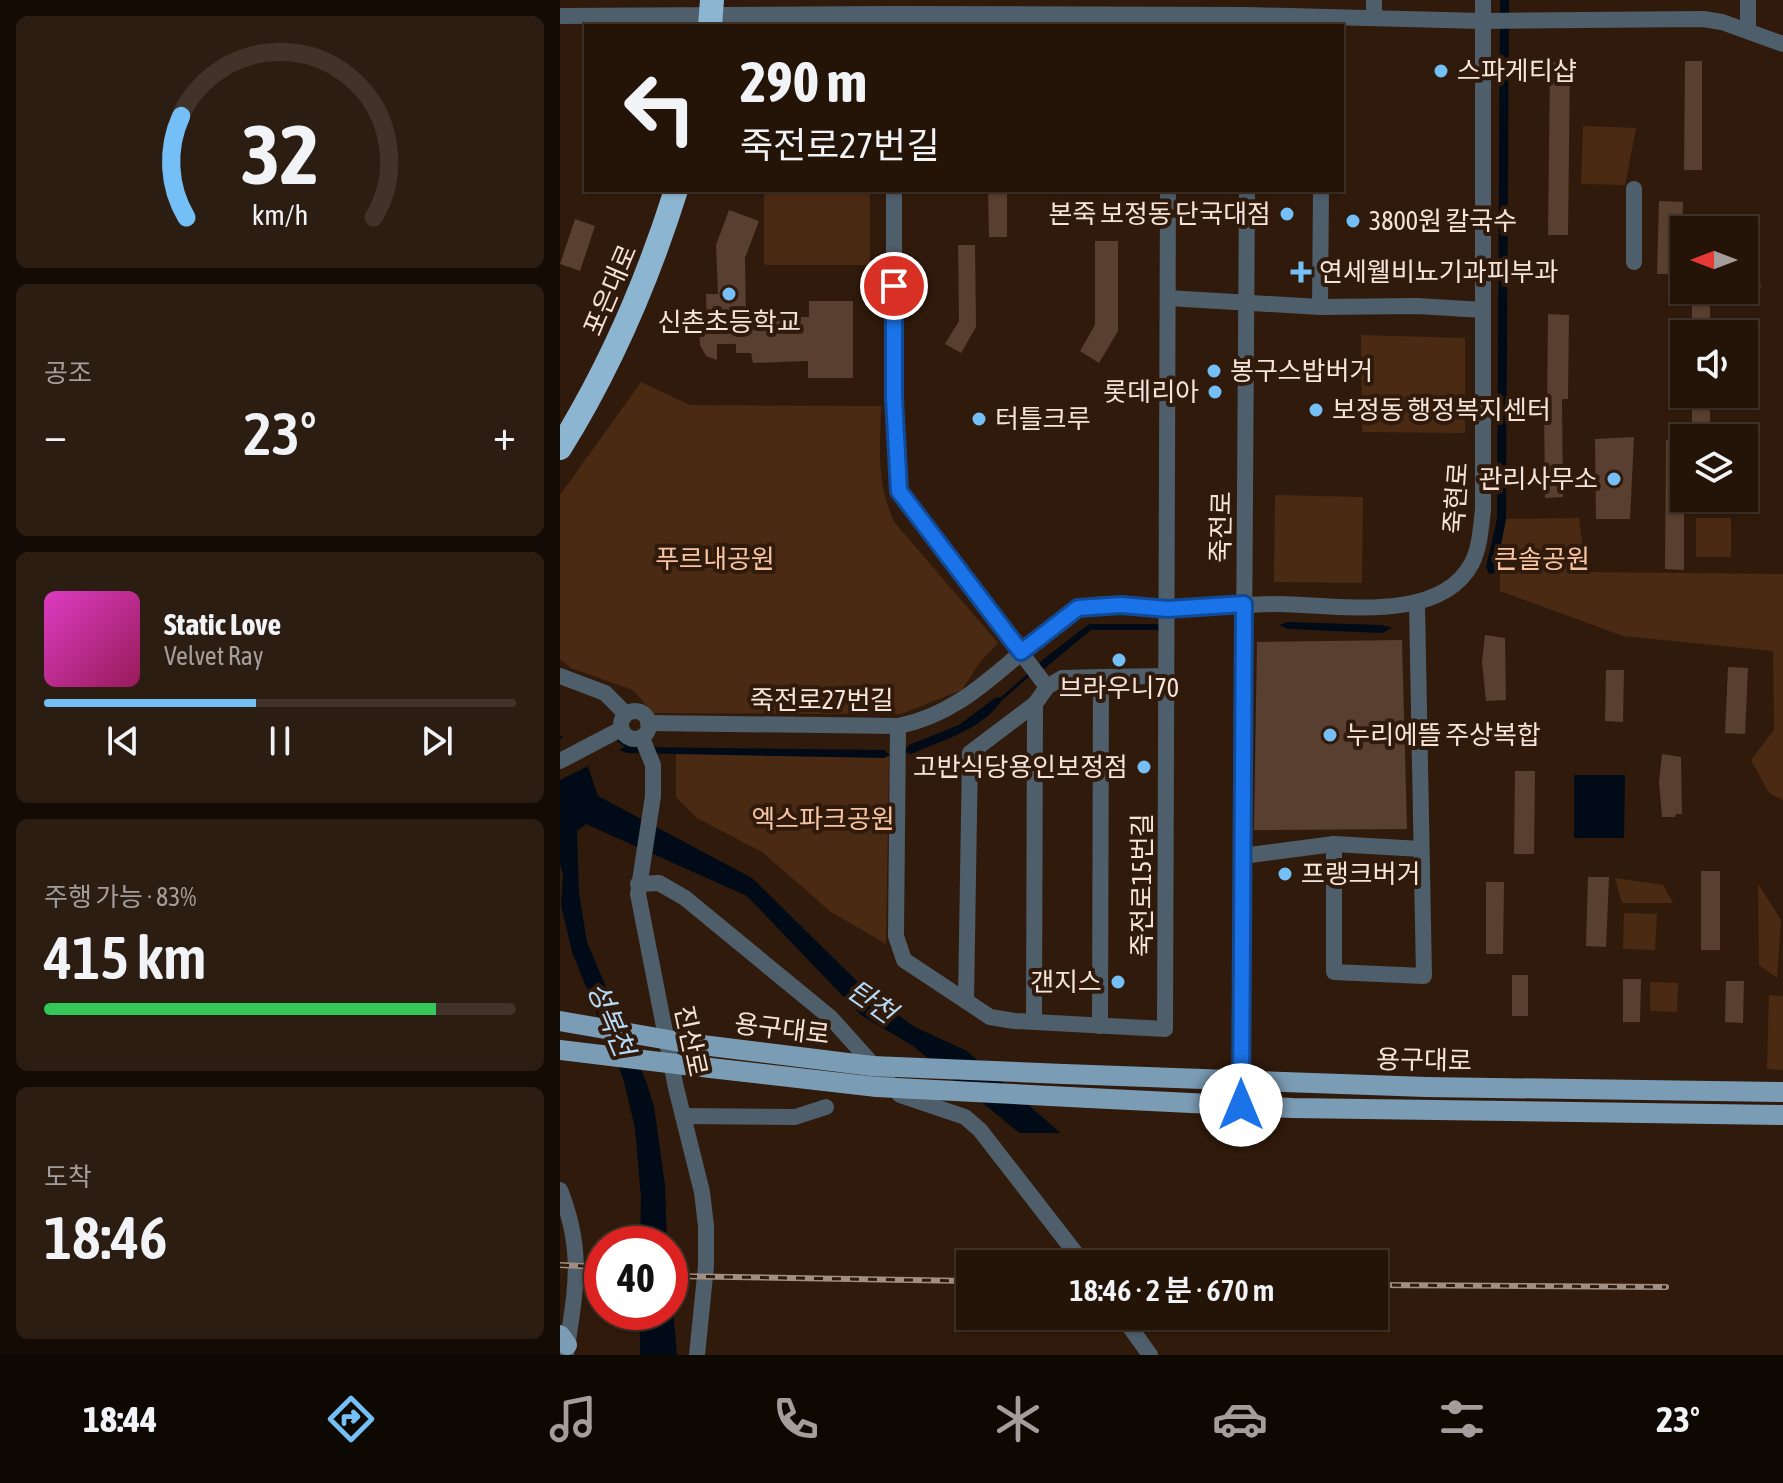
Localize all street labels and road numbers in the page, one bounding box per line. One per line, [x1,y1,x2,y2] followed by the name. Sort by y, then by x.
[577,240,643,340] street label: 포은대로
[1439,461,1473,535] street label: 죽현로
[1205,491,1237,563] street label: 죽전로
[750,685,894,715] street label: 죽전로27번길
[1127,813,1157,957] street label: 죽전로15번길
[669,1003,713,1079] street label: 진산로
[733,1008,831,1050] street label: 용구대로
[1376,1044,1472,1076] street label: 용구대로

